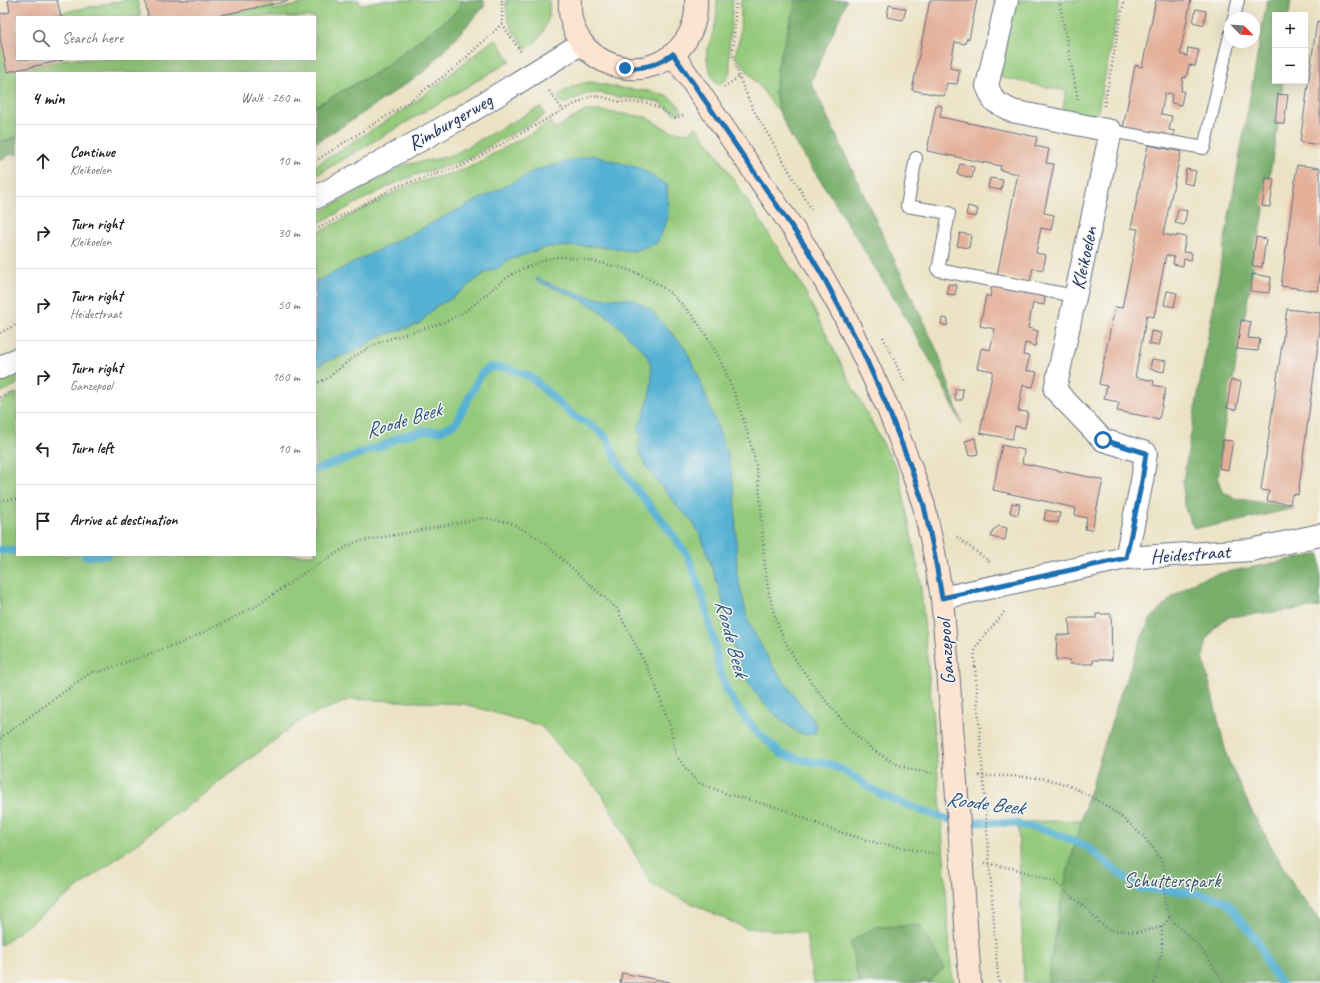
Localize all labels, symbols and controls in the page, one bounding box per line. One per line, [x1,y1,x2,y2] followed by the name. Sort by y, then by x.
[1224,12,1260,48] north arrow
[1272,12,1308,84] map controls
[1272,12,1308,48] button: +
[16,16,316,60] search box
[30,27,52,49] icon: search
[62,29,123,48] text: Search here
[1272,48,1308,84] button: −
[616,59,634,77] route end
[403,87,498,156] street label: Rimburgerweg
[32,88,65,109] text: 4 min
[241,90,300,106] text: Walk · 260 m
[70,143,115,162] text: Continue
[32,150,54,172] icon: ahead
[278,153,300,169] text: 10 m
[70,162,111,178] text: Kleikoelen
[70,215,123,234] text: Turn right
[32,222,54,244] icon: right
[1065,223,1103,292] street label: Kleikoelen
[278,225,300,241] text: 30 m
[70,234,111,250] text: Kleikoelen
[70,287,123,306] text: Turn right
[32,294,54,316] icon: right
[278,297,300,313] text: 50 m
[70,306,122,322] text: Heidestraat
[70,359,123,378] text: Turn right
[32,366,54,388] icon: right
[272,369,300,385] text: 160 m
[70,378,112,394] text: Ganzepool
[362,395,447,444] water label: Roode Beek
[1094,431,1112,449] route start
[32,438,54,460] icon: left
[70,439,113,458] text: Turn left
[278,441,300,457] text: 10 m
[32,510,54,532] icon: arrive
[70,511,177,530] text: Arrive at destination
[1149,539,1233,569] street label: Heidestraat
[709,597,756,682] water label: Roode Beek
[931,615,961,685] street label: Ganzepool
[945,785,1029,821] water label: Roode Beek
[1124,868,1222,893] park label: Schutterspark

